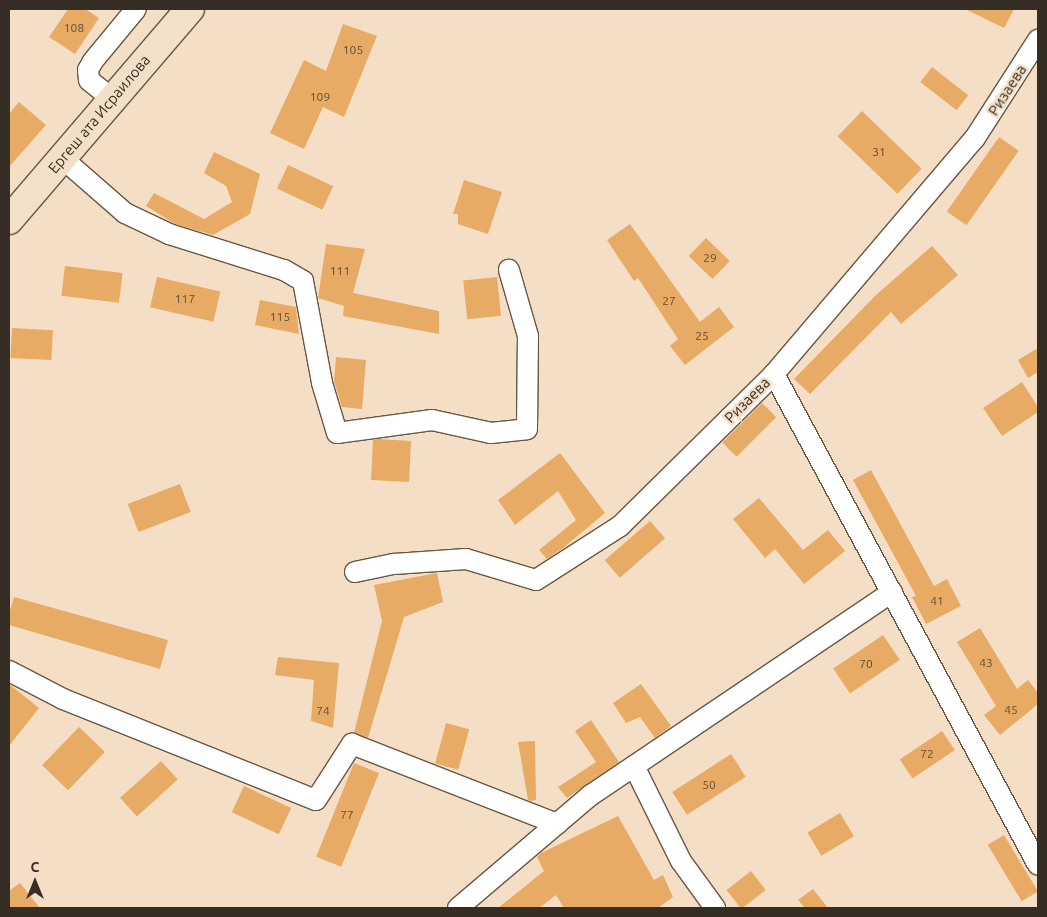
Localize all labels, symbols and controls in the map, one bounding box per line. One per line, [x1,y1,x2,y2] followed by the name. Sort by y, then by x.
[64,21,84,35] house number: 108
[343,43,363,57] house number: 105
[44,51,154,177] street label: Ергеш ата Исраилова
[984,61,1030,119] street label: Ризаева
[310,90,330,104] house number: 109
[872,145,886,159] house number: 31
[703,251,717,265] house number: 29
[330,264,350,278] house number: 111
[175,292,195,306] house number: 117
[662,294,676,308] house number: 27
[270,310,290,324] house number: 115
[695,329,709,343] house number: 25
[720,373,774,427] street label: Ризаева
[930,594,944,608] house number: 41
[979,656,993,670] house number: 43
[859,657,873,671] house number: 70
[1004,703,1018,717] house number: 45
[316,704,330,718] house number: 74
[920,747,934,761] house number: 72
[702,778,716,792] house number: 50
[340,808,354,822] house number: 77
[10,857,60,907] north arrow
[31,859,39,875] text: С

